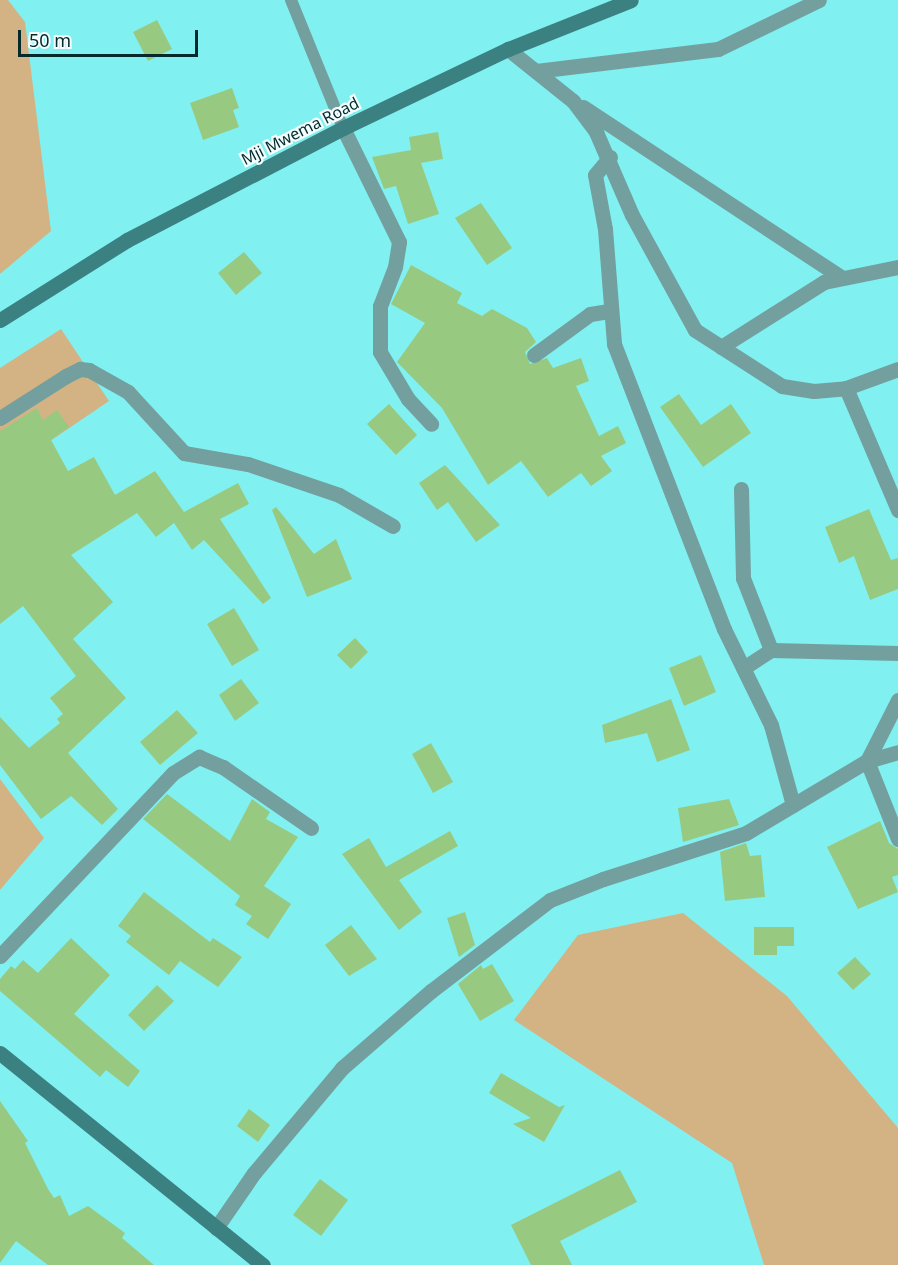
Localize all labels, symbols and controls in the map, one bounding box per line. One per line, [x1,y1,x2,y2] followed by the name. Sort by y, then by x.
[21,18,201,56] scale bar
[29,28,71,52] text: 50 m
[238,93,362,169] street label: Mji Mwema Road

